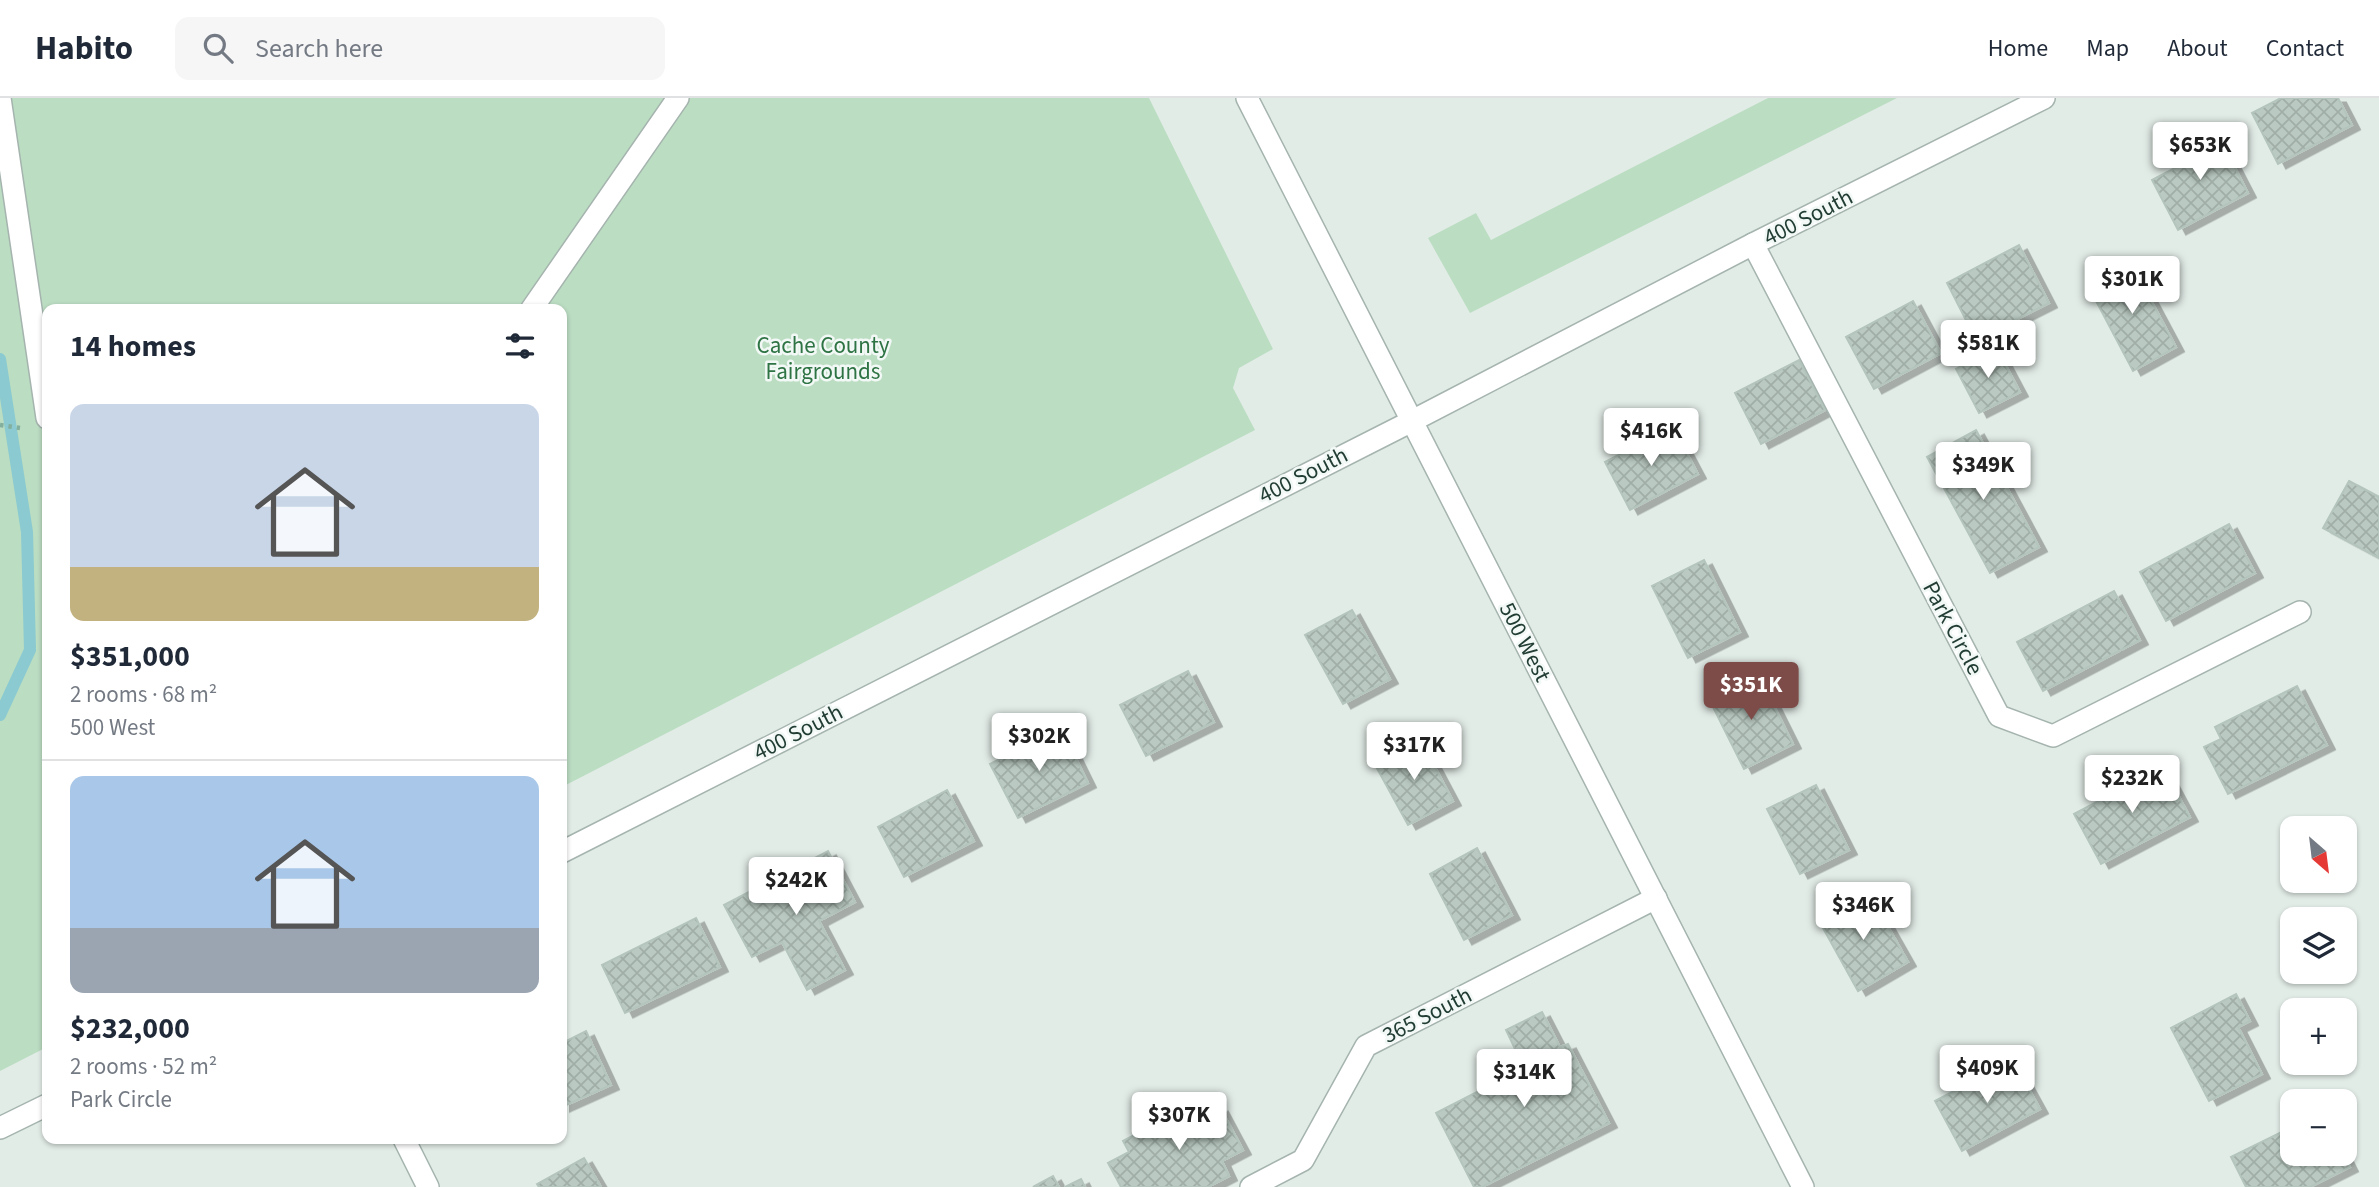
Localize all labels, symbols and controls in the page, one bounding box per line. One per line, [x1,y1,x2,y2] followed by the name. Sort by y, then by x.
[175,17,665,80] search box
[35,25,133,72] text: Habito
[199,29,237,67] icon: search
[255,30,383,67] text: Search here
[1988,31,2048,66] text: Home
[2086,31,2129,66] text: Map
[2167,31,2228,66] text: About
[2266,31,2344,66] text: Contact
[2151,122,2249,182] pin: $653K
[2169,128,2231,161] text: $653K
[1758,180,1858,254] street label: 400 South
[2083,256,2181,316] pin: $301K
[2101,262,2163,295] text: $301K
[1939,320,2037,380] pin: $581K
[70,325,196,368] text: 14 homes
[1957,326,2019,359] text: $581K
[501,327,539,365] icon: filters
[757,329,890,388] park label: Cache County Fairgrounds
[1602,408,1700,468] pin: $416K
[1620,414,1682,447] text: $416K
[1253,438,1353,512] street label: 400 South
[1934,442,2032,502] pin: $349K
[1952,448,2014,481] text: $349K
[242,449,368,575] icon: home
[1915,575,1991,681] street label: Park Circle
[1491,596,1559,688] street label: 500 West
[70,635,190,678] text: $351,000
[1702,662,1800,722] pin: $351K
[1720,668,1782,701] text: $351K
[70,678,217,711] text: 2 rooms · 68 m²
[748,695,848,769] street label: 400 South
[70,711,155,744] text: 500 West
[990,714,1088,773] pin: $302K
[1008,719,1070,752] text: $302K
[1365,722,1463,782] pin: $317K
[1383,728,1445,761] text: $317K
[2083,756,2181,815] pin: $232K
[2101,761,2163,794] text: $232K
[2280,816,2357,892] north arrow
[2280,816,2357,1166] map controls
[242,821,368,947] icon: home
[747,858,845,917] pin: $242K
[765,863,827,896] text: $242K
[1814,882,1912,942] pin: $346K
[1832,888,1894,921] text: $346K
[2280,907,2357,984] button: layers
[1377,978,1477,1052] street label: 365 South
[2280,998,2357,1075] button: +
[70,1007,190,1050] text: $232,000
[1938,1046,2036,1105] pin: $409K
[1475,1049,1573,1109] pin: $314K
[70,1050,217,1083] text: 2 rooms · 52 m²
[1956,1051,2018,1084] text: $409K
[1493,1055,1555,1088] text: $314K
[70,1083,172,1116] text: Park Circle
[2280,1089,2357,1166] button: −
[1130,1093,1228,1152] pin: $307K
[1148,1098,1210,1131] text: $307K

